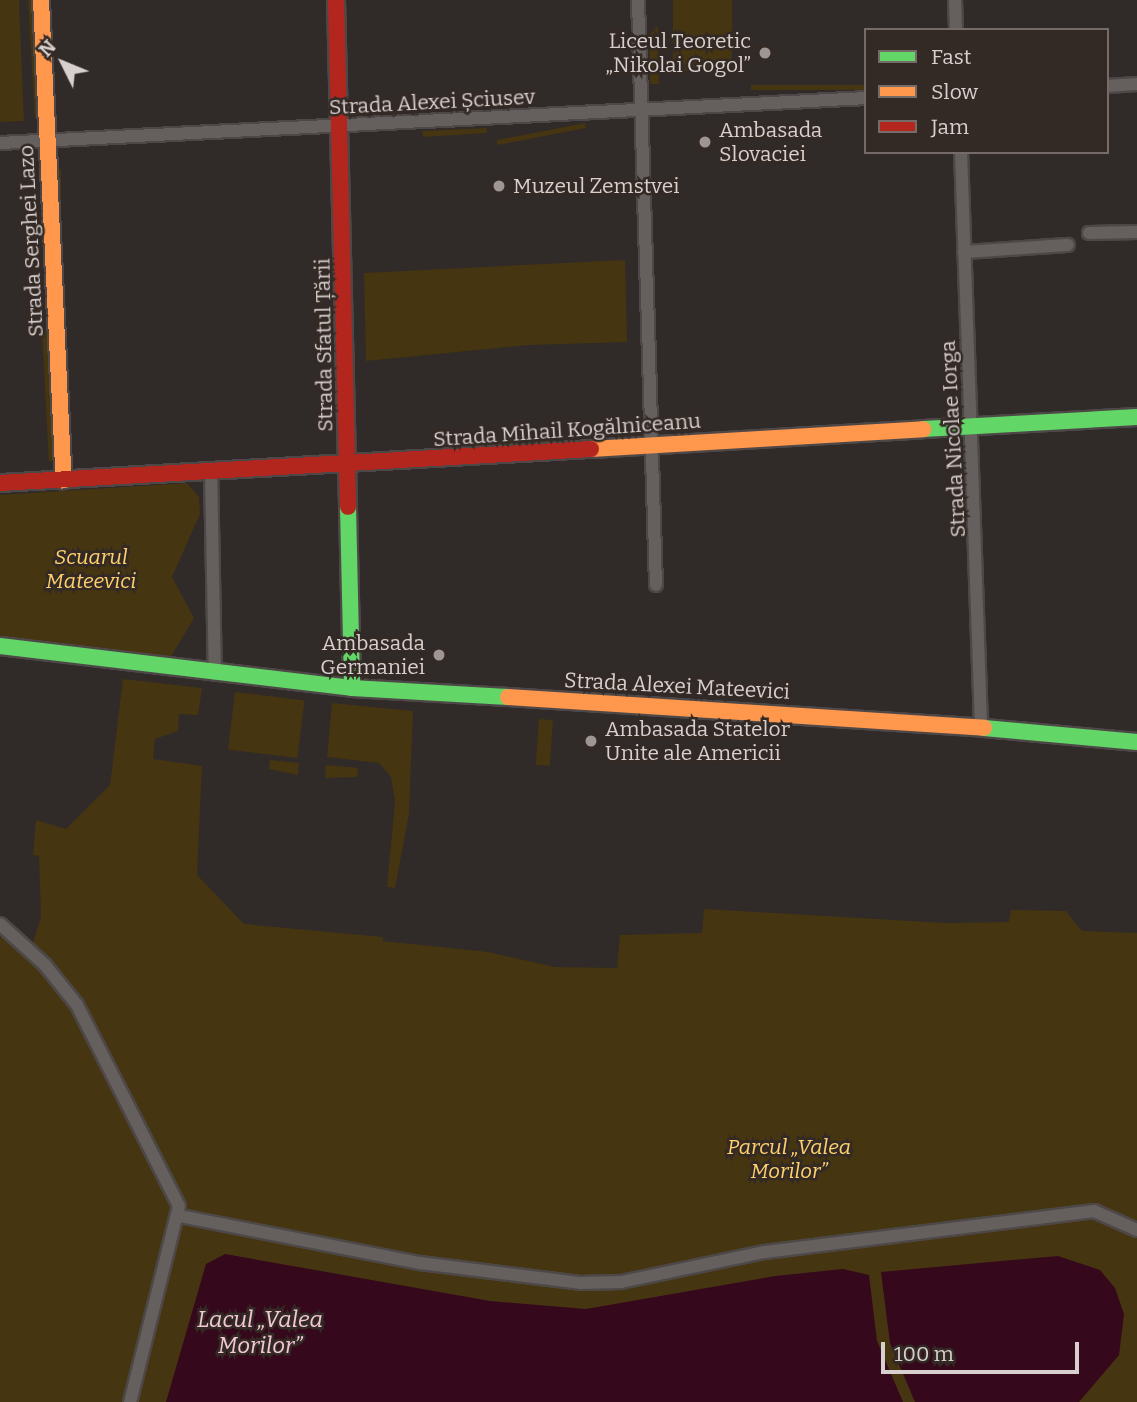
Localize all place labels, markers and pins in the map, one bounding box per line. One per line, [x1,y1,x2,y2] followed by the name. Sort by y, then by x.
[606,28,751,78] place label: Liceul Teoretic „Nikolai Gogol”
[757,45,773,61] marker: Liceul Teoretic „Nikolai Gogol”
[719,117,822,167] place label: Ambasada Slovaciei
[697,134,713,150] marker: Ambasada Slovaciei
[513,173,679,199] place label: Muzeul Zemstvei
[491,178,507,194] marker: Muzeul Zemstvei
[320,630,425,680] place label: Ambasada Germaniei
[431,647,447,663] marker: Ambasada Germaniei
[605,716,790,766] place label: Ambasada Statelor Unite ale Americii
[583,733,599,749] marker: Ambasada Statelor Unite ale Americii

